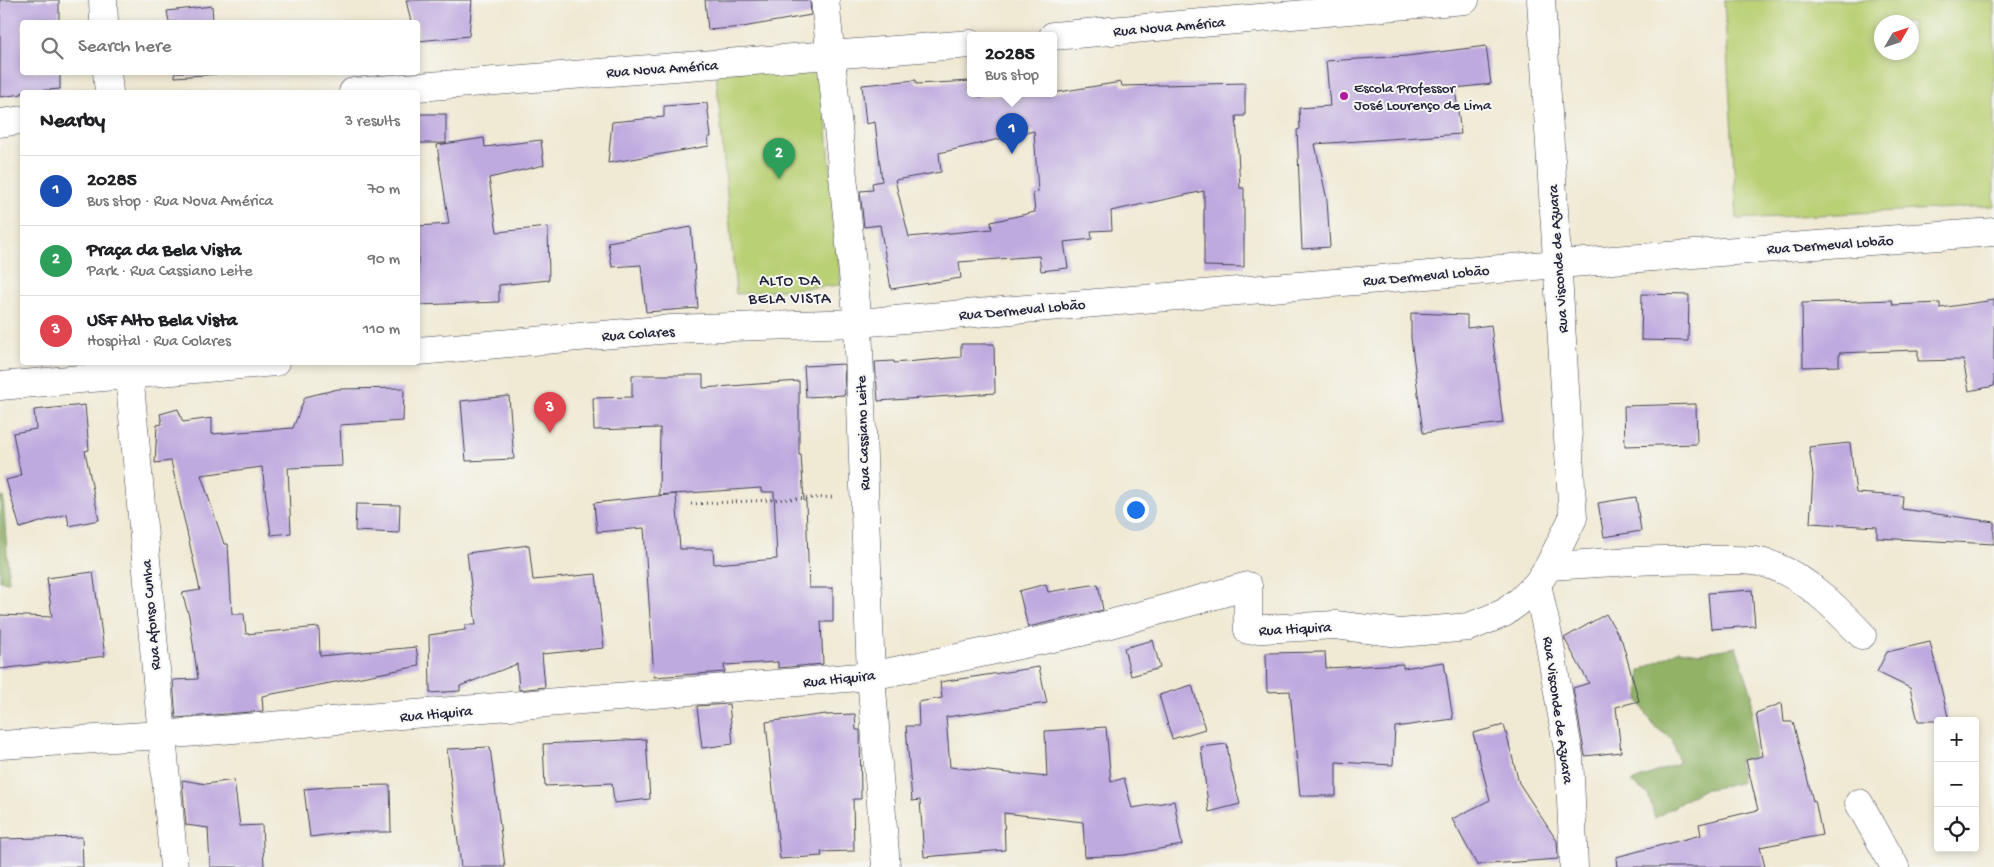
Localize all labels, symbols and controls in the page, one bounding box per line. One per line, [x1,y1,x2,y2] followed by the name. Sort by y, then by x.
[1113,14,1226,42] street label: Rua Nova América
[1874,15,1919,60] north arrow
[20,20,420,75] search box
[967,32,1057,97] popup
[38,34,66,62] icon: search
[78,36,172,59] text: Search here
[985,44,1035,67] text: 20285
[606,57,719,83] street label: Rua Nova América
[985,67,1039,86] text: Bus stop
[1354,80,1492,115] place label: Escola Professor José Lourenço de Lima
[1338,90,1350,102] marker: Escola Professor José Lourenço de Lima
[40,110,105,135] text: Nearby
[345,113,400,132] text: 3 results
[996,113,1028,154] pin: 1
[763,138,795,179] pin: 2
[87,170,137,193] text: 20285
[53,181,59,200] text: 1
[367,181,400,200] text: 70 m
[1545,183,1573,334] street label: Rua Visconde de Azuara
[87,193,273,212] text: Bus stop · Rua Nova América
[1766,233,1894,259] street label: Rua Dermeval Lobão
[87,240,241,263] text: Praça da Bela Vista
[52,251,60,270] text: 2
[368,251,400,270] text: 90 m
[1362,262,1490,291] street label: Rua Dermeval Lobão
[87,263,252,282] text: Park · Rua Cassiano Leite
[748,273,832,310] district label: ALTO DA BELA VISTA
[958,296,1086,325] street label: Rua Dermeval Lobão
[87,310,237,333] text: USF Alto Bela Vista
[52,321,60,340] text: 3
[363,321,400,340] text: 110 m
[601,323,676,347] street label: Rua Colares
[87,333,231,352] text: Hospital · Rua Colares
[853,375,875,491] street label: Rua Cassiano Leite
[534,392,566,433] pin: 3
[1123,497,1149,523] your location
[138,558,166,671] street label: Rua Afonso Cunha
[1258,619,1333,641] street label: Rua Itiquira
[1538,635,1576,786] street label: Rua Visconde de Azuara
[802,667,877,693] street label: Rua Itiquira
[399,703,474,727] street label: Rua Itiquira
[1934,717,1979,852] map controls
[1934,717,1979,762] button: +
[1934,762,1979,807] button: −
[1934,807,1979,852] button: locate

